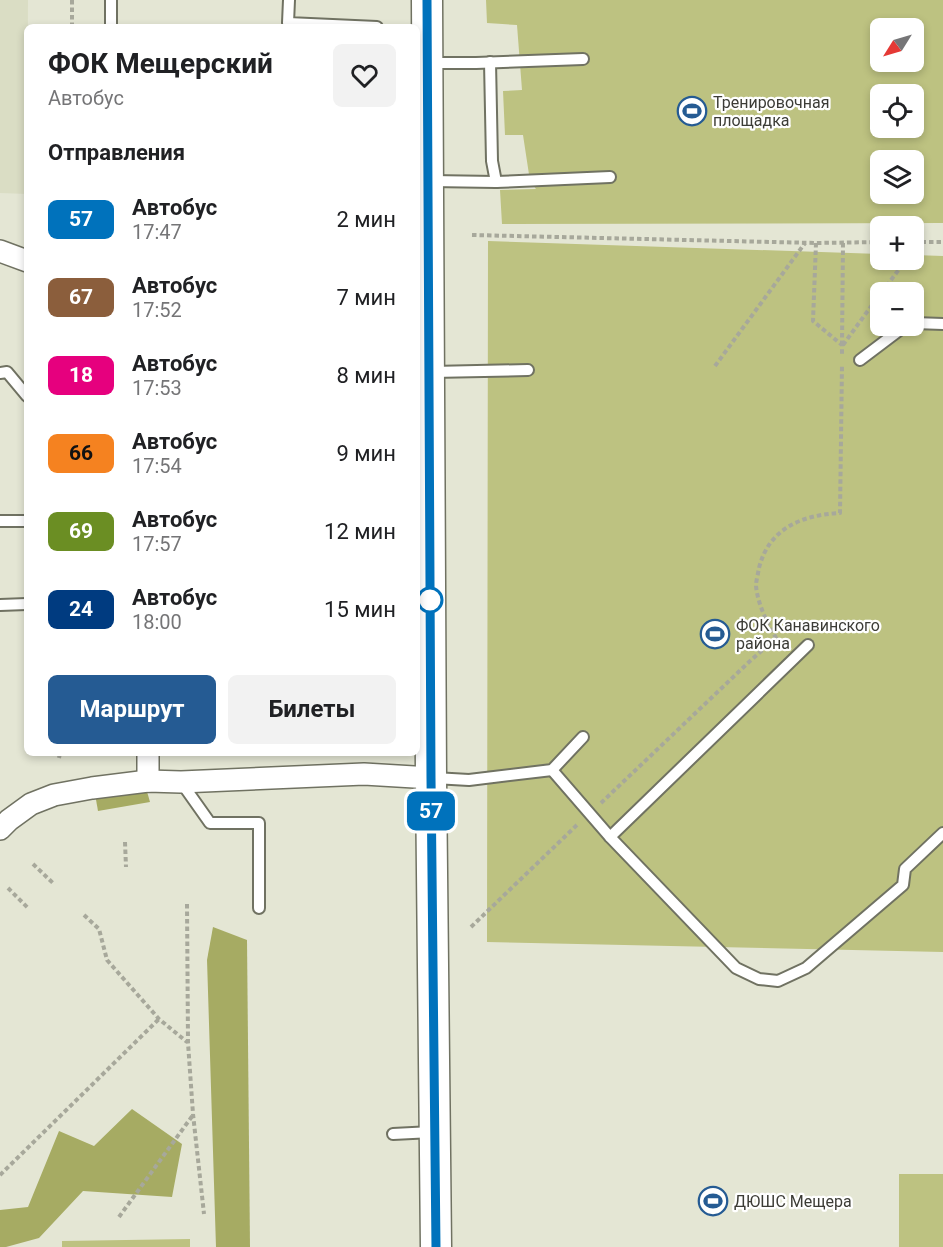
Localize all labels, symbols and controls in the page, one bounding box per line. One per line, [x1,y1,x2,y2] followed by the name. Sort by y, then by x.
[870,18,924,72] north arrow
[870,18,924,336] map controls
[333,44,396,107] button: heart
[48,47,273,80] text: ФОК Мещерский
[870,84,924,138] button: locate
[48,86,124,110] text: Автобус
[713,93,829,130] place label: Тренировочная площадка
[676,95,708,127] sports icon: Тренировочная площадка
[48,140,185,165] text: Отправления
[870,150,924,204] button: layers
[132,195,217,220] text: Автобус
[69,207,93,231] text: 57
[336,207,396,232] text: 2 мин
[870,216,924,270] button: +
[132,220,182,244] text: 17:47
[132,273,217,298] text: Автобус
[870,282,924,336] button: −
[69,285,93,309] text: 67
[336,285,396,310] text: 7 мин
[132,298,182,322] text: 17:52
[132,351,217,376] text: Автобус
[69,363,93,387] text: 18
[336,363,396,388] text: 8 мин
[132,376,182,400] text: 17:53
[132,429,217,454] text: Автобус
[69,441,93,465] text: 66
[336,441,396,466] text: 9 мин
[132,454,182,478] text: 17:54
[132,507,217,532] text: Автобус
[69,519,93,543] text: 69
[324,519,396,544] text: 12 мин
[132,532,182,556] text: 17:57
[132,585,217,610] text: Автобус
[417,587,443,613] unlabelled marker
[69,597,93,621] text: 24
[324,597,396,622] text: 15 мин
[132,610,182,634] text: 18:00
[736,616,880,653] place label: ФОК Канавинского района
[699,618,731,650] sports icon: ФОК Канавинского района
[48,675,216,744] button: Маршрут
[228,675,396,744] button: Билеты
[404,792,458,830] line badge: 57
[419,799,443,823] text: 57
[697,1185,729,1217] sports icon: ДЮШС Мещера
[734,1192,852,1211] place label: ДЮШС Мещера

